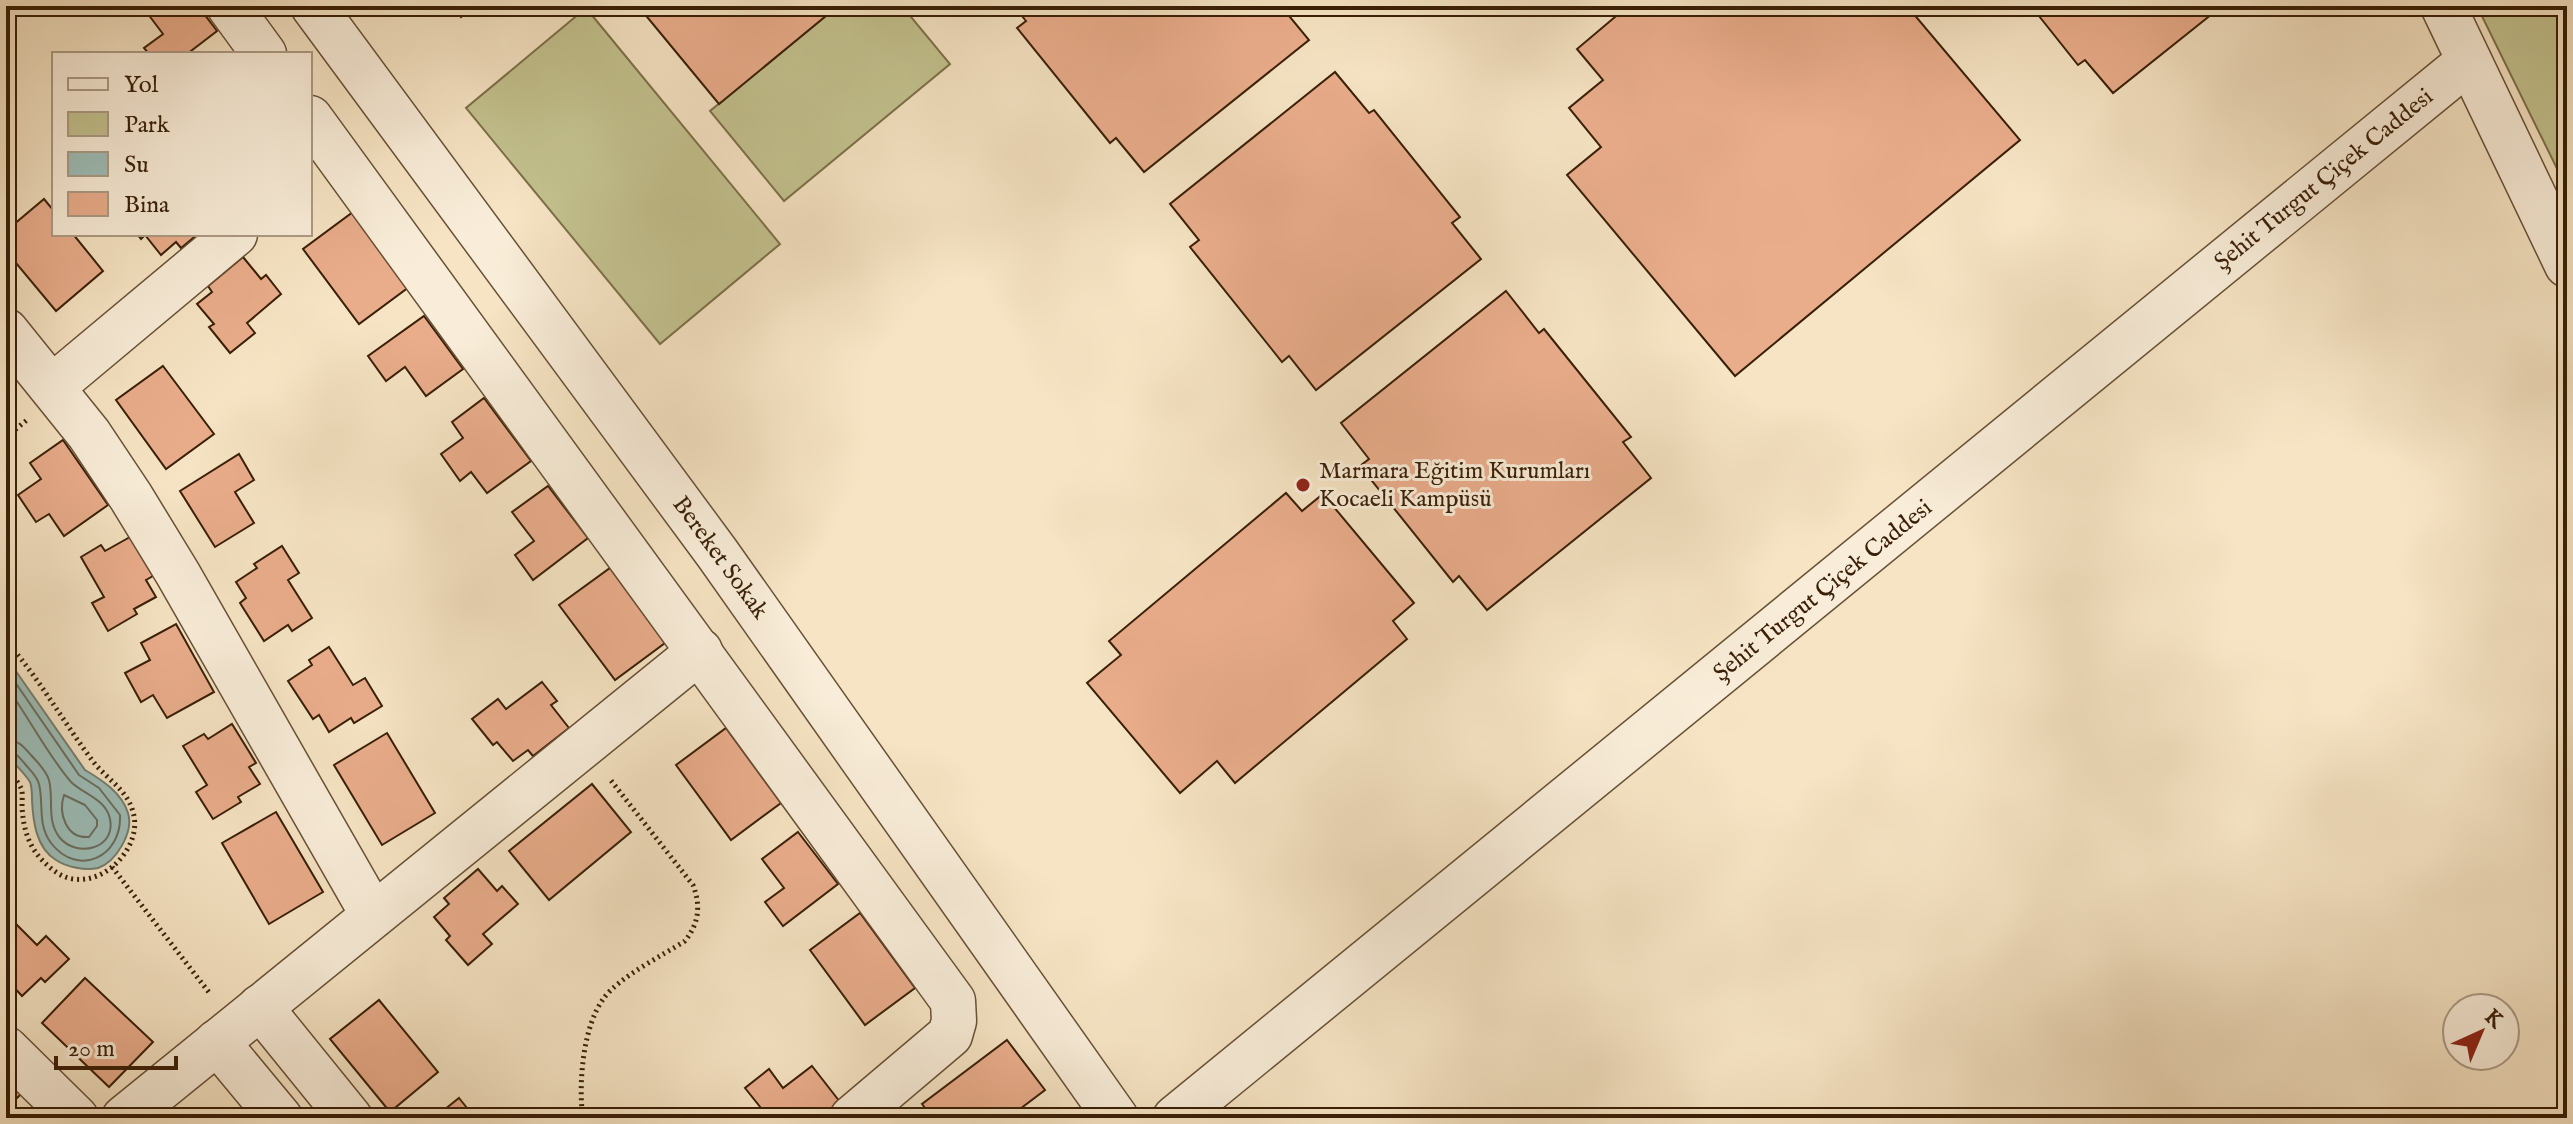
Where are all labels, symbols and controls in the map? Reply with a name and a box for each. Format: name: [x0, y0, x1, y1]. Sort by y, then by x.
legend: [52, 52, 312, 236]
text: Yol: [124, 70, 159, 101]
street label: Şehit Turgut Çiçek Caddesi: [2208, 82, 2440, 278]
text: Park: [124, 110, 170, 141]
text: Su: [124, 150, 149, 181]
text: Bina: [124, 190, 170, 221]
place label: Marmara Eğitim Kurumları Kocaeli Kampüsü: [1319, 456, 1590, 515]
marker: Marmara Eğitim Kurumları Kocaeli Kampüsü: [1294, 476, 1312, 494]
street label: Bereket Sokak: [665, 490, 775, 626]
street label: Şehit Turgut Çiçek Caddesi: [1707, 493, 1939, 689]
north arrow: [2441, 992, 2521, 1072]
text: K: [2478, 1003, 2510, 1035]
scale bar: [56, 1020, 176, 1070]
text: 20 m: [68, 1034, 115, 1065]

